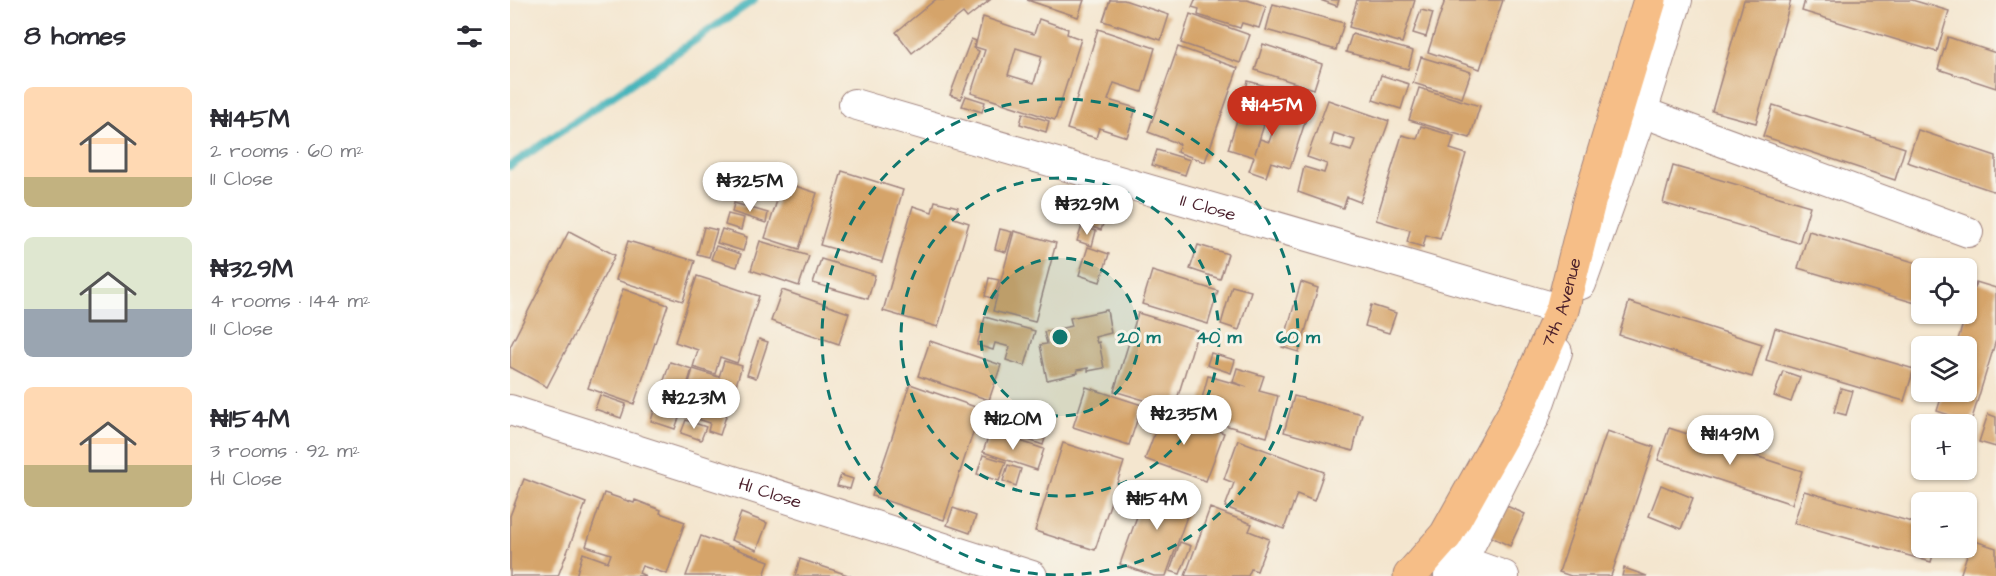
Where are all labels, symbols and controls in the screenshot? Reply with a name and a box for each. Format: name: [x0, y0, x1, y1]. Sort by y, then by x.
text: 8 homes: [24, 18, 126, 54]
icon: filters: [453, 20, 486, 53]
pin: ₦145M: [1230, 86, 1314, 137]
text: ₦145M: [1241, 91, 1303, 119]
text: ₦145M: [210, 101, 290, 137]
icon: home: [72, 111, 144, 183]
text: 2 rooms · 60 m²: [210, 137, 364, 165]
pin: ₦325M: [708, 162, 792, 213]
text: I1 Close: [210, 165, 273, 193]
text: ₦325M: [717, 167, 783, 195]
pin: ₦329M: [1045, 185, 1129, 236]
street label: I1 Close: [1177, 188, 1239, 228]
text: ₦329M: [1055, 190, 1119, 218]
text: ₦329M: [210, 251, 293, 287]
street label: 7th Avenue: [1535, 255, 1588, 351]
map controls: [1911, 258, 1977, 558]
button: locate: [1911, 258, 1977, 324]
icon: home: [72, 261, 144, 333]
text: 4 rooms · 144 m²: [210, 287, 370, 315]
text: I1 Close: [210, 315, 273, 343]
text: 20 m: [1117, 325, 1161, 350]
text: 40 m: [1197, 325, 1242, 350]
text: 60 m: [1276, 325, 1321, 350]
centre of rings: [1050, 327, 1070, 347]
button: layers: [1911, 336, 1977, 402]
pin: ₦223M: [652, 379, 736, 430]
text: ₦223M: [662, 384, 726, 412]
pin: ₦235M: [1142, 395, 1226, 446]
pin: ₦120M: [971, 400, 1055, 451]
text: ₦235M: [1151, 400, 1217, 428]
text: ₦154M: [210, 401, 290, 437]
text: ₦120M: [984, 405, 1042, 433]
icon: home: [72, 411, 144, 483]
button: +: [1911, 414, 1977, 480]
pin: ₦149M: [1688, 415, 1772, 466]
text: ₦149M: [1701, 420, 1759, 448]
text: 3 rooms · 92 m²: [210, 437, 360, 465]
text: H1 Close: [210, 465, 282, 493]
street label: H1 Close: [735, 471, 805, 515]
pin: ₦154M: [1115, 480, 1199, 531]
text: ₦154M: [1126, 485, 1188, 513]
button: −: [1911, 492, 1977, 558]

